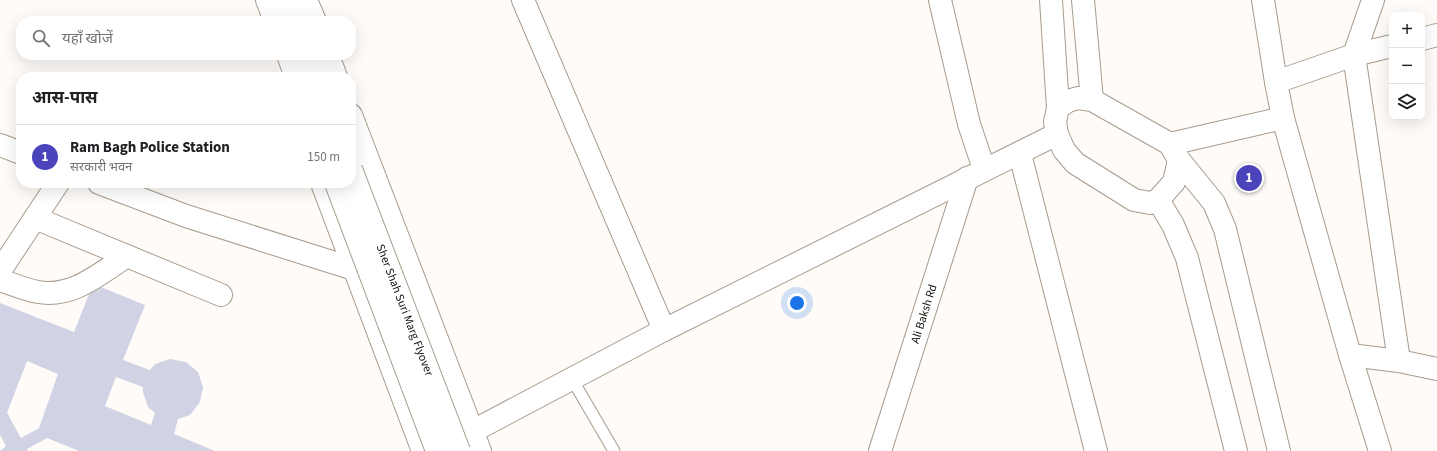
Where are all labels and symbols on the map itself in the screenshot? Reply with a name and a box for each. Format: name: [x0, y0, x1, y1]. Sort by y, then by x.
pin: 1: [1236, 163, 1262, 193]
street label: Sher Shah Suri Marg Flyover: [372, 242, 438, 379]
street label: Ali Baksh Rd: [906, 282, 941, 346]
your location: [787, 293, 807, 313]

